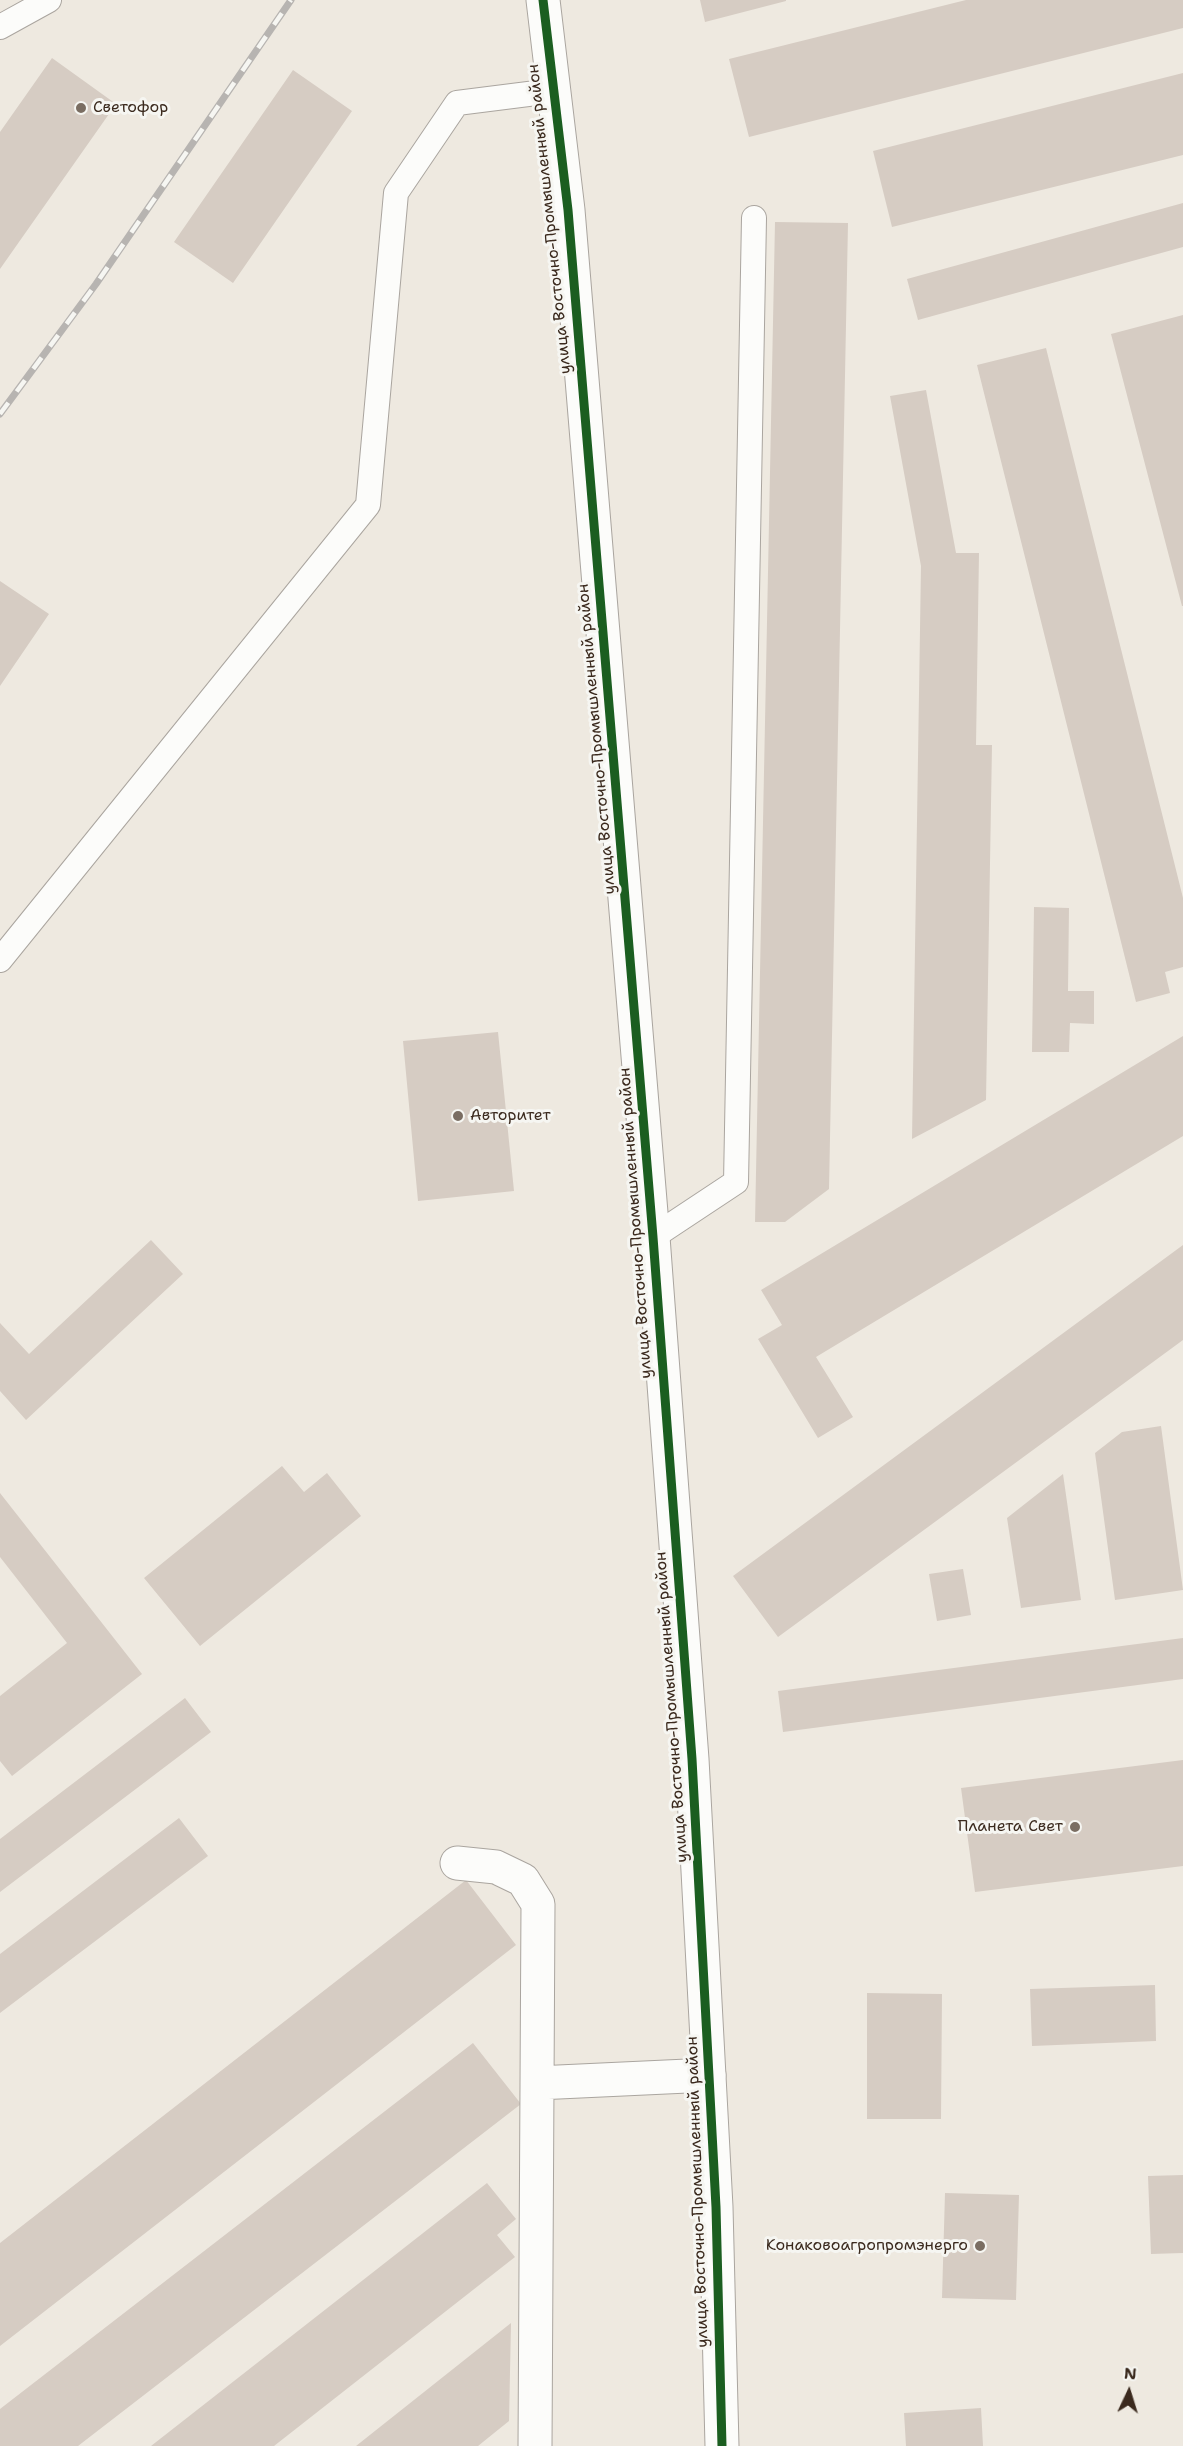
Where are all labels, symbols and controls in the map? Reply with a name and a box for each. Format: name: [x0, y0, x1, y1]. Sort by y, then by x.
street label: улица Восточно-Промышленный район: [524, 63, 576, 375]
place label: Светофор: [93, 98, 168, 118]
marker: Светофор: [74, 101, 88, 115]
street label: улица Восточно-Промышленный район: [574, 583, 620, 895]
street label: улица Восточно-Промышленный район: [616, 1067, 656, 1379]
place label: Авторитет: [470, 1106, 551, 1126]
marker: Авторитет: [451, 1109, 465, 1123]
street label: улица Восточно-Промышленный район: [652, 1551, 692, 1863]
place label: Планета Свет: [958, 1817, 1063, 1837]
marker: Планета Свет: [1068, 1820, 1082, 1834]
street label: улица Восточно-Промышленный район: [683, 2036, 713, 2348]
place label: Конаковоагропромэнерго: [766, 2236, 968, 2256]
marker: Конаковоагропромэнерго: [973, 2239, 987, 2253]
north arrow: [1099, 2362, 1159, 2422]
text: N: [1123, 2363, 1137, 2384]

